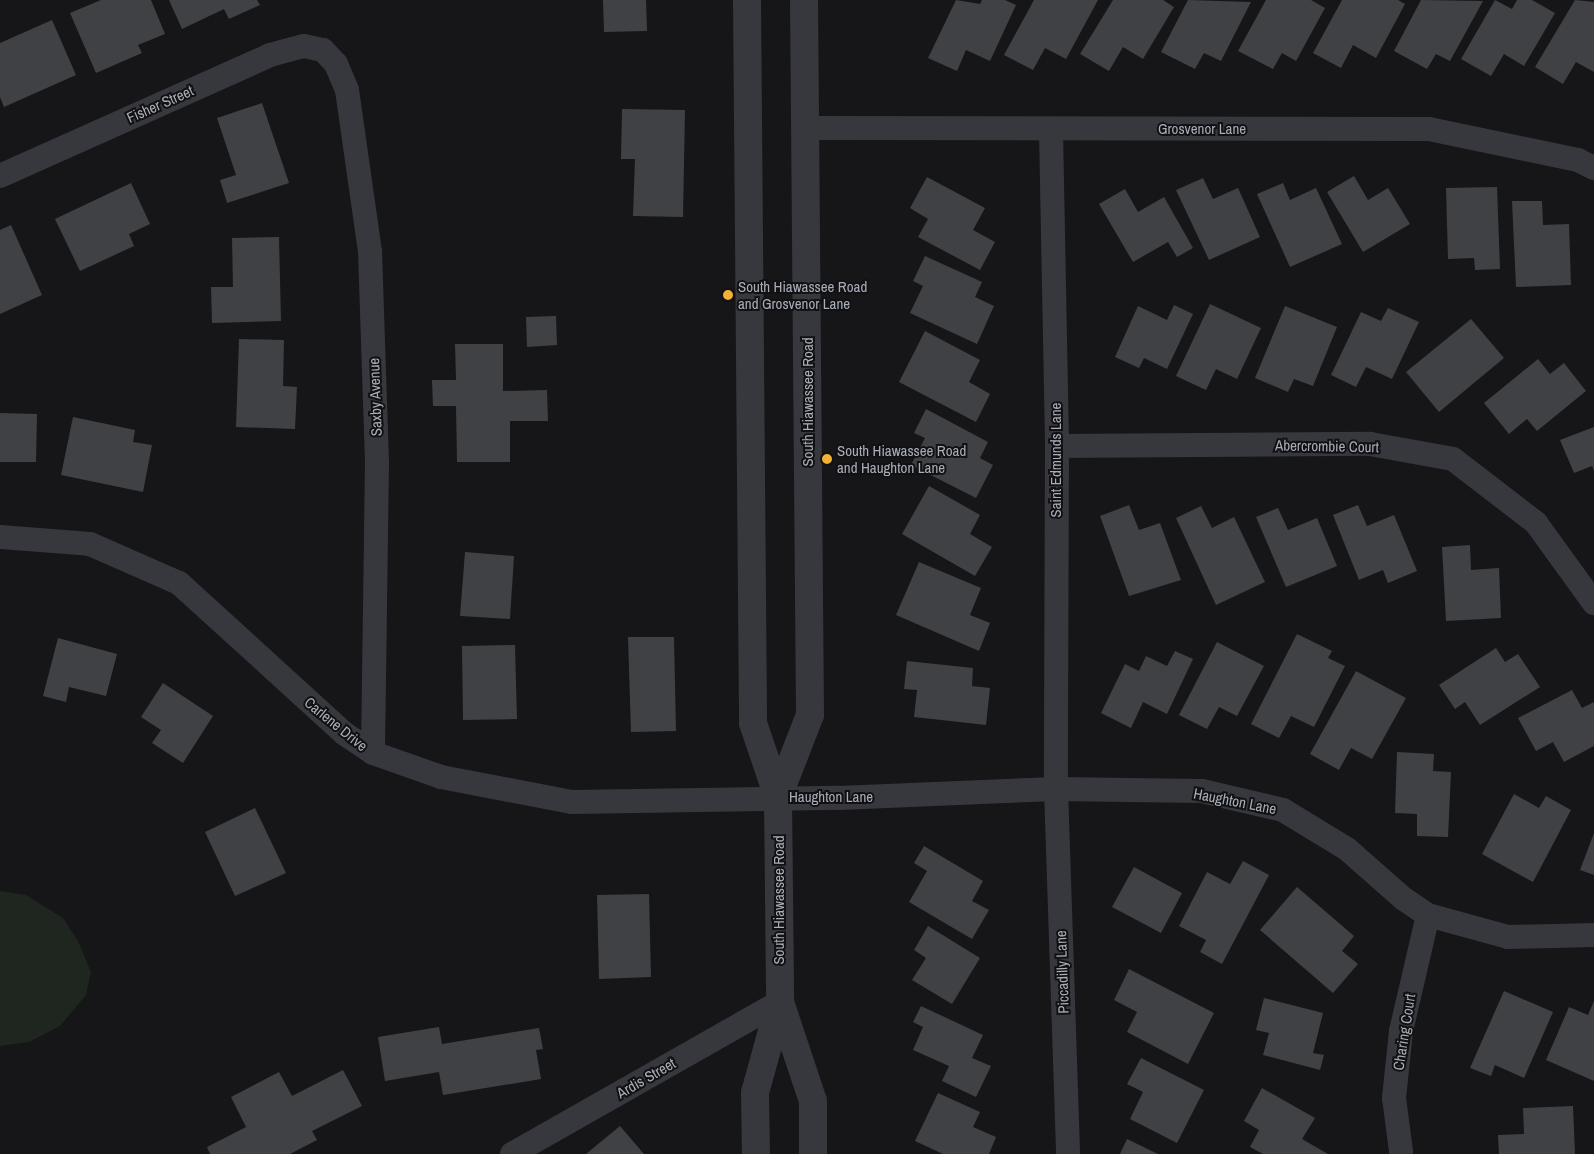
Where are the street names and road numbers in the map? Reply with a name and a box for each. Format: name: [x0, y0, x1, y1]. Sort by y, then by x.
street label: Fisher Street: [124, 81, 196, 127]
street label: Grosvenor Lane: [1158, 120, 1246, 138]
street label: South Hiawassee Road: [799, 337, 817, 467]
street label: Saxby Avenue: [365, 357, 385, 437]
street label: Saint Edmunds Lane: [1047, 403, 1065, 517]
street label: Abercrombie Court: [1275, 436, 1379, 456]
street label: Carlene Drive: [301, 693, 371, 755]
street label: Haughton Lane: [1192, 784, 1278, 818]
street label: Haughton Lane: [789, 788, 873, 806]
street label: South Hiawassee Road: [770, 835, 788, 965]
street label: Piccadilly Lane: [1052, 930, 1072, 1014]
street label: Charing Court: [1389, 992, 1419, 1072]
street label: Ardis Street: [613, 1054, 679, 1102]

